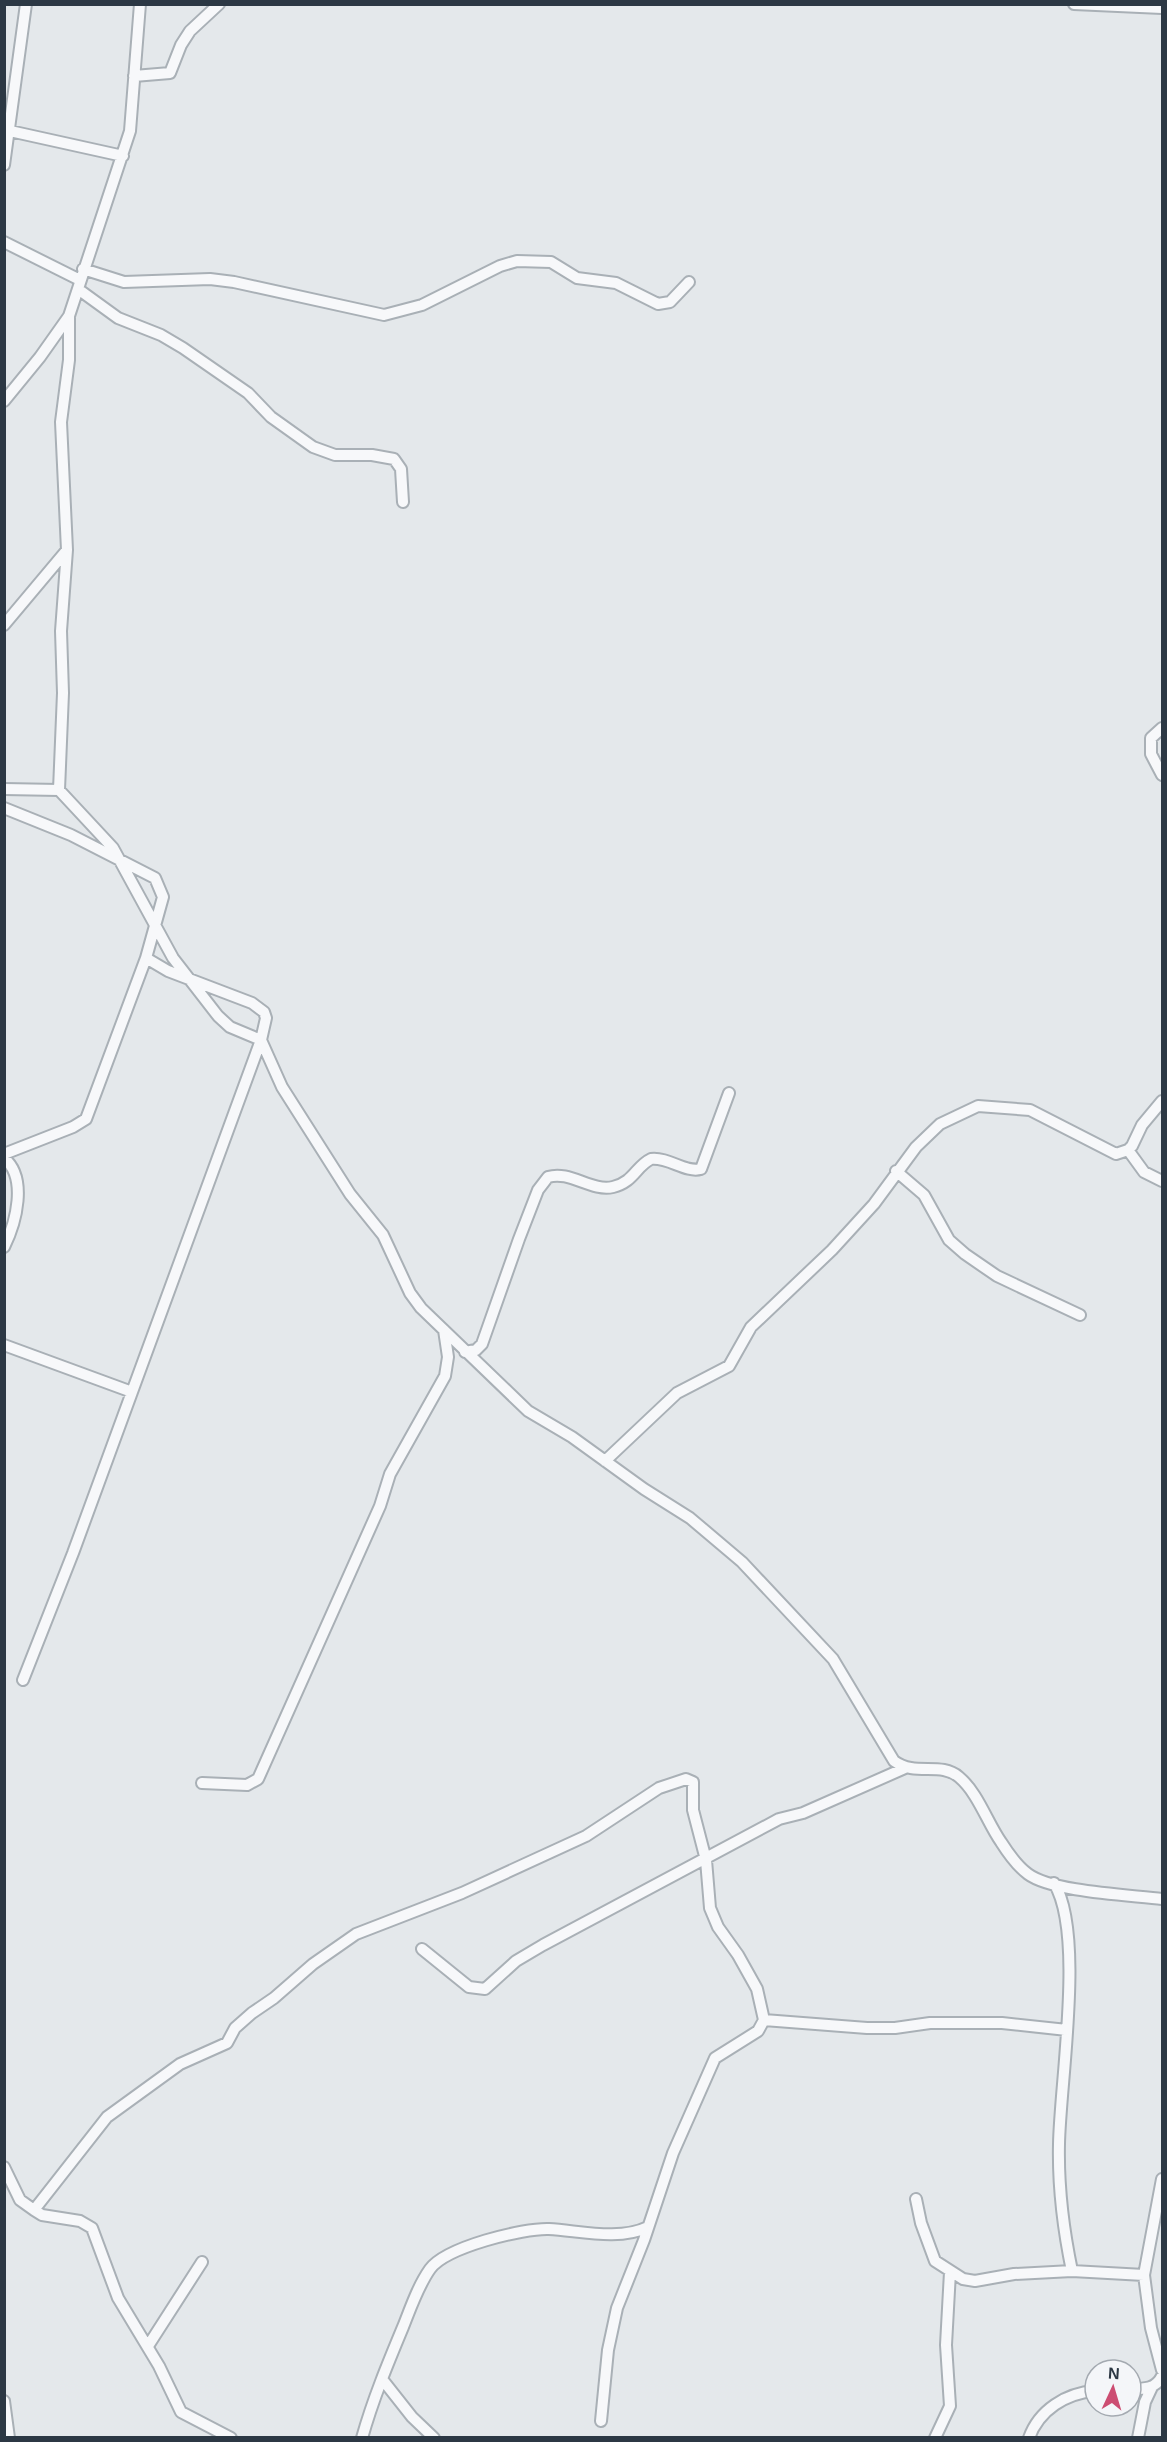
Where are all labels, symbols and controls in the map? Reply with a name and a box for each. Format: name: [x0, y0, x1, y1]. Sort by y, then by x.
north arrow: [1083, 2358, 1143, 2418]
text: N: [1108, 2365, 1120, 2382]

